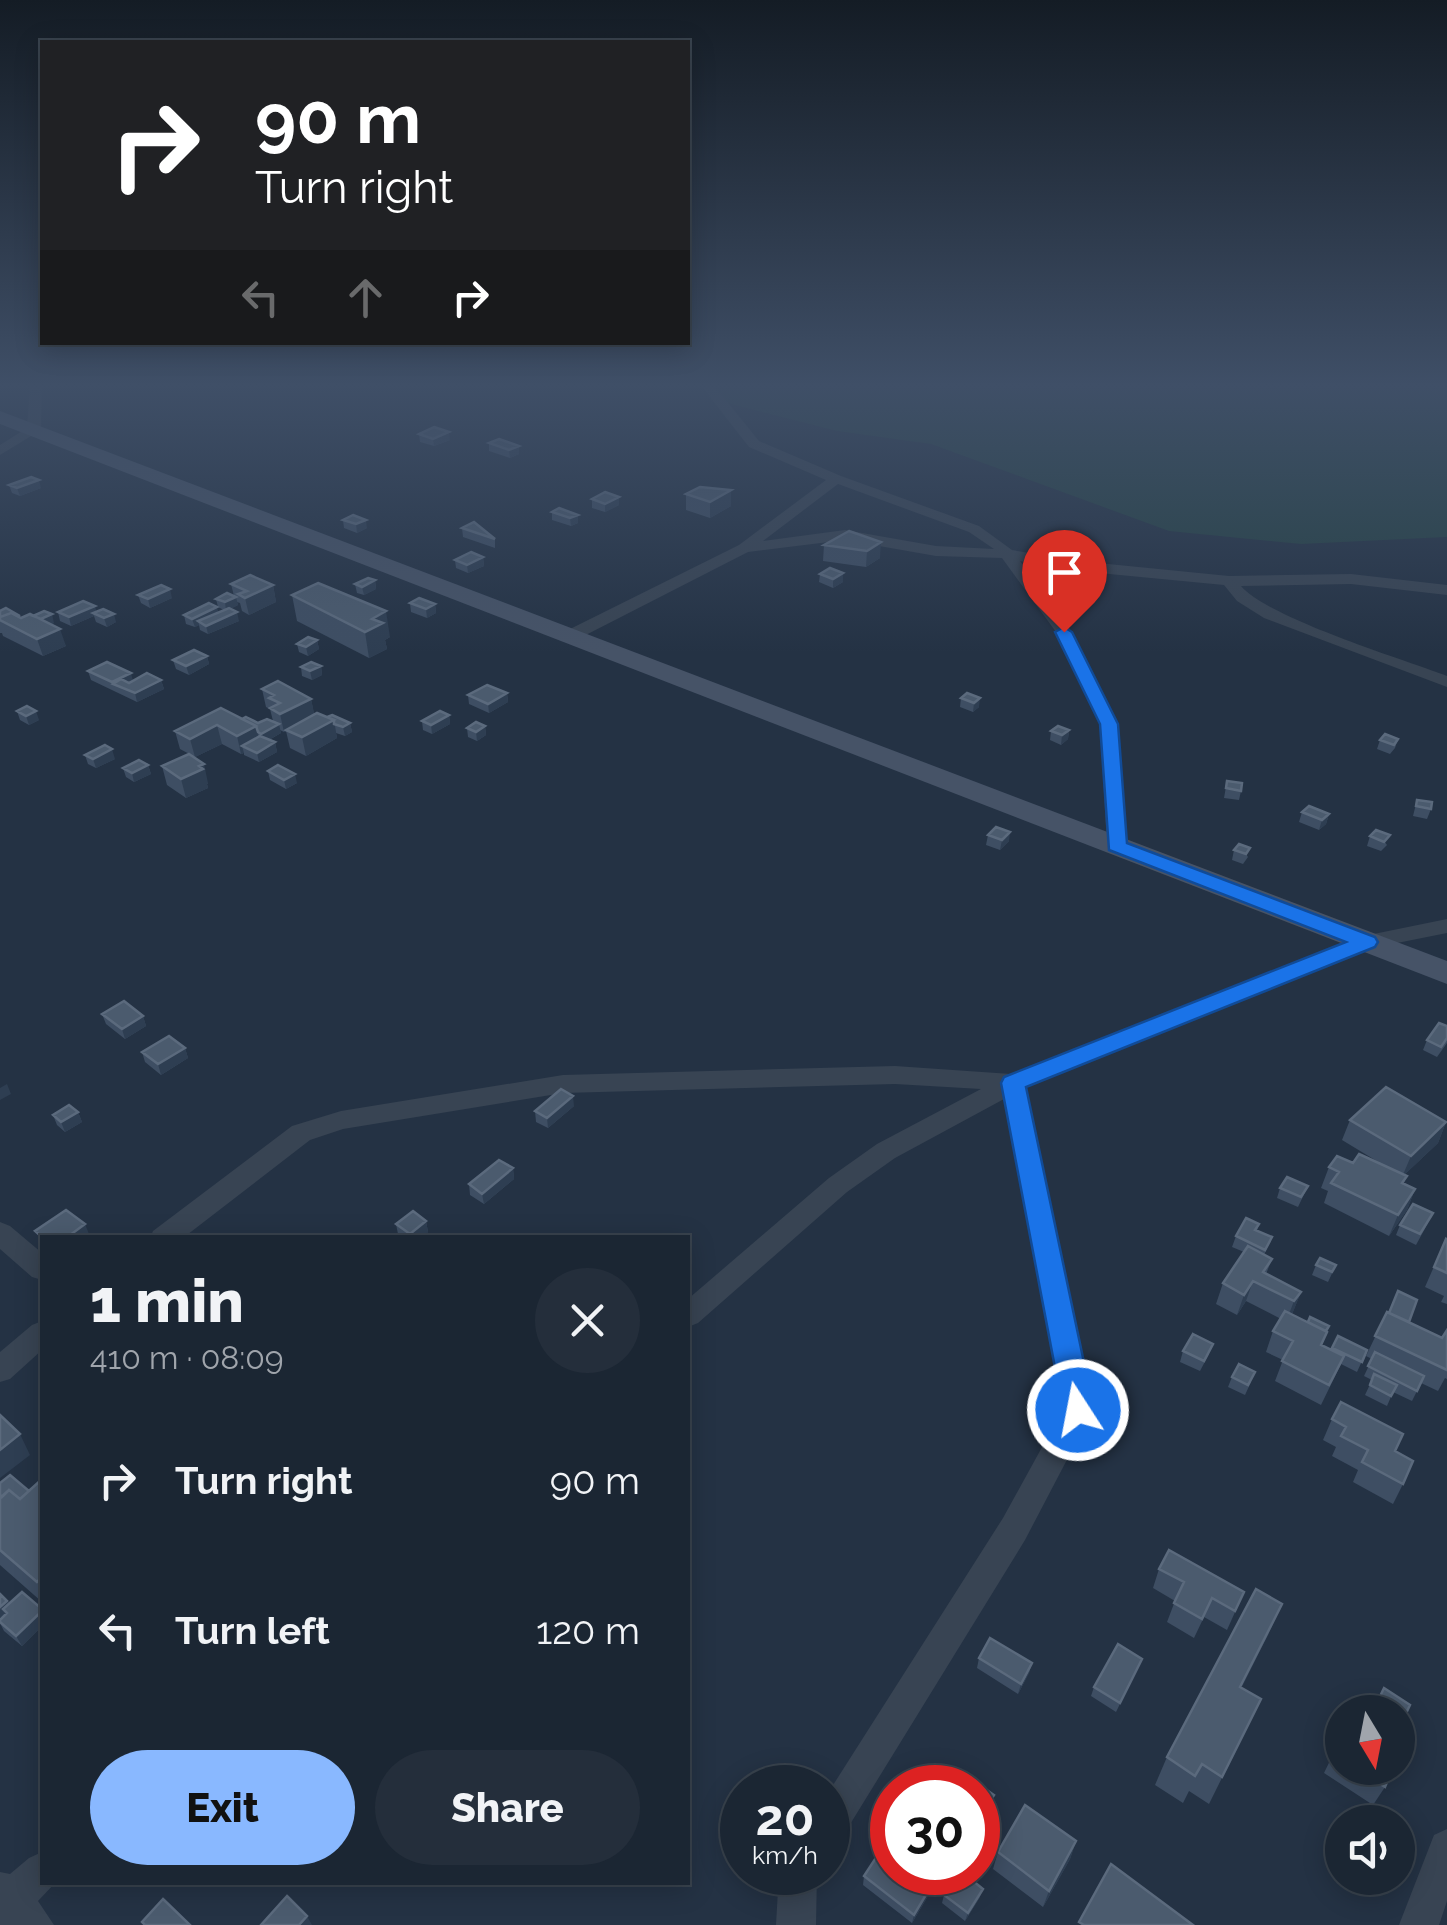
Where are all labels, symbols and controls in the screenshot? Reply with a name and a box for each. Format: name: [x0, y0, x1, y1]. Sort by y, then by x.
text: 90 m: [255, 77, 421, 159]
icon: right: [90, 80, 220, 210]
text: Turn right: [255, 161, 453, 214]
icon: left: [233, 270, 288, 325]
icon: ahead: [338, 270, 393, 325]
icon: right: [443, 270, 498, 325]
pin: [1022, 530, 1107, 633]
icon: arrive: [1037, 545, 1092, 600]
text: 1 min: [90, 1266, 244, 1336]
button: close: [535, 1268, 640, 1373]
text: 410 m · 08:09: [90, 1339, 284, 1376]
position arrow: [1026, 1358, 1130, 1462]
icon: right: [90, 1453, 145, 1508]
text: Turn right: [175, 1458, 352, 1503]
text: 90 m: [550, 1458, 640, 1503]
icon: left: [90, 1603, 145, 1658]
text: Turn left: [175, 1608, 330, 1653]
text: 120 m: [536, 1608, 640, 1653]
north arrow: [1325, 1695, 1415, 1785]
map controls: [1325, 1695, 1415, 1895]
button: Exit: [90, 1750, 355, 1865]
button: Share: [375, 1750, 640, 1865]
speed limit sign: 30: [870, 1765, 1000, 1895]
text: 20: [756, 1788, 814, 1847]
button: sound: [1325, 1805, 1415, 1895]
text: km/h: [752, 1840, 818, 1870]

